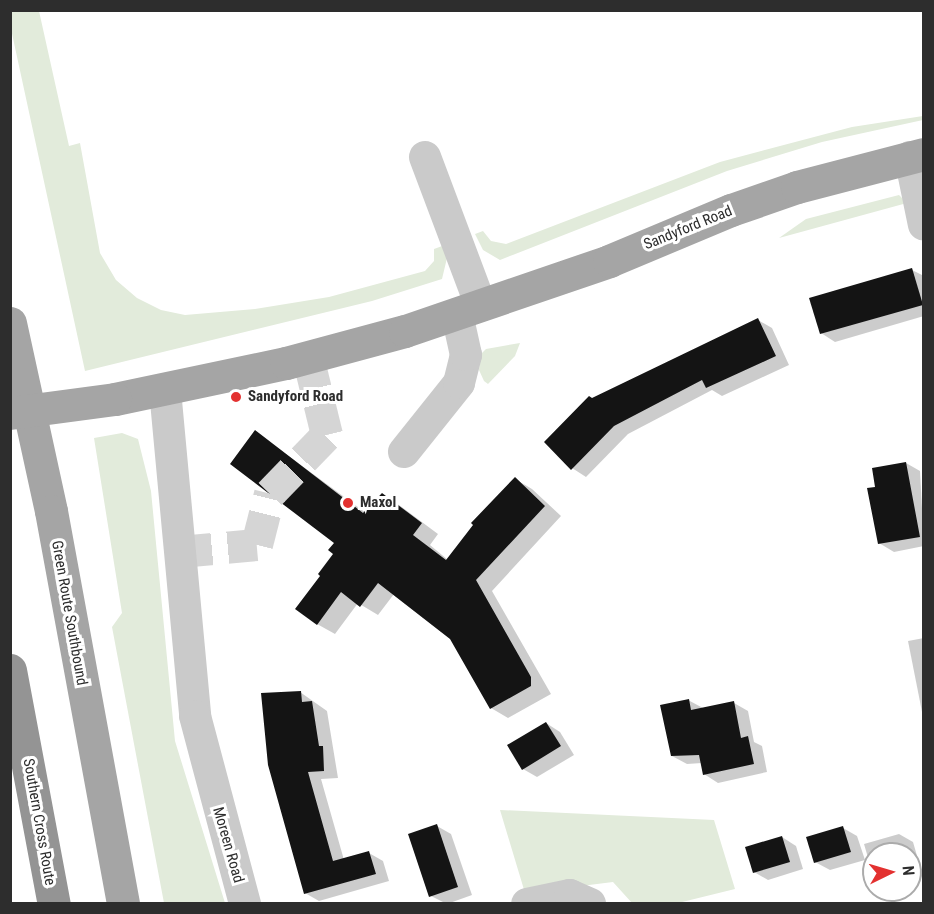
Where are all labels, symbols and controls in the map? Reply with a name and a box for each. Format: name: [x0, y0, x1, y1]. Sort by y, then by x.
street label: Sandyford Road: [641, 202, 735, 254]
place label: Sandyford Road: [248, 388, 343, 406]
marker: Sandyford Road: [229, 390, 243, 404]
place label: Maxol: [360, 494, 396, 512]
marker: Maxol: [341, 496, 355, 510]
street label: Green Route Southbound: [47, 539, 91, 687]
street label: Southern Cross Route: [19, 757, 59, 887]
street label: Moreen Road: [209, 805, 247, 885]
north arrow: [862, 842, 922, 902]
text: N: [899, 865, 918, 876]

